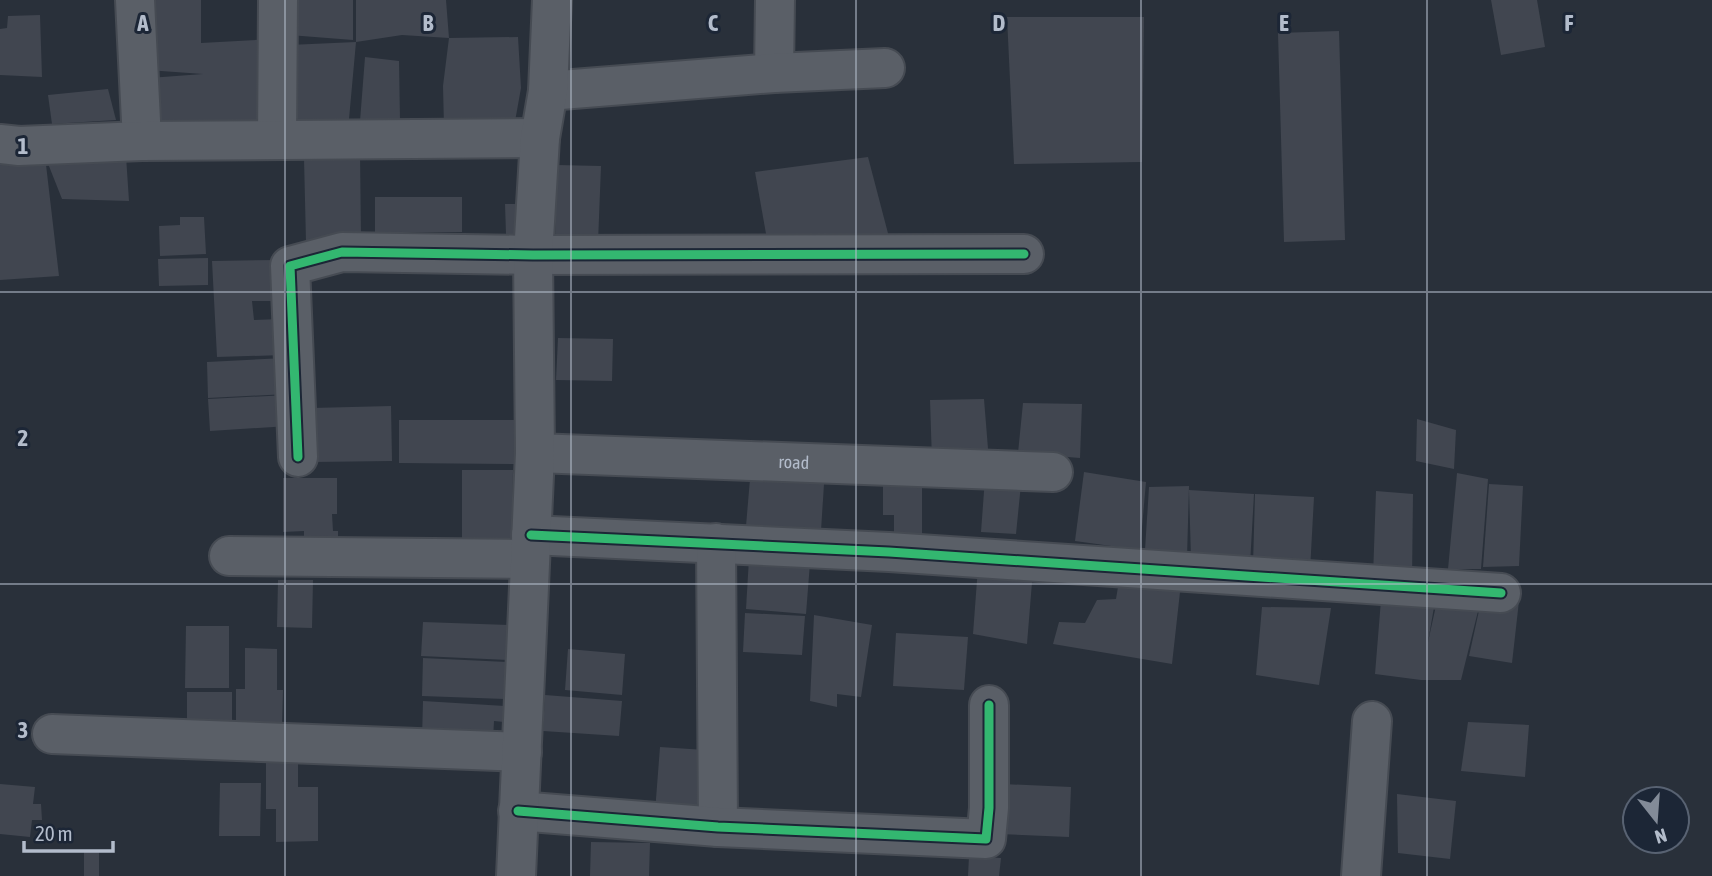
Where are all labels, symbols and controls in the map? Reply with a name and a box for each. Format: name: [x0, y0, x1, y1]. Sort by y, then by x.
text: A: [136, 10, 149, 36]
text: B: [423, 10, 434, 36]
text: C: [708, 10, 719, 36]
text: D: [993, 10, 1006, 36]
text: E: [1279, 10, 1289, 36]
text: F: [1564, 10, 1574, 36]
text: 1: [18, 133, 29, 159]
text: 2: [18, 425, 28, 451]
street label: road: [778, 451, 810, 473]
text: 3: [18, 717, 28, 743]
north arrow: [1621, 785, 1691, 855]
scale bar: [24, 810, 114, 854]
text: 20 m: [35, 821, 73, 845]
text: N: [1652, 824, 1670, 848]

